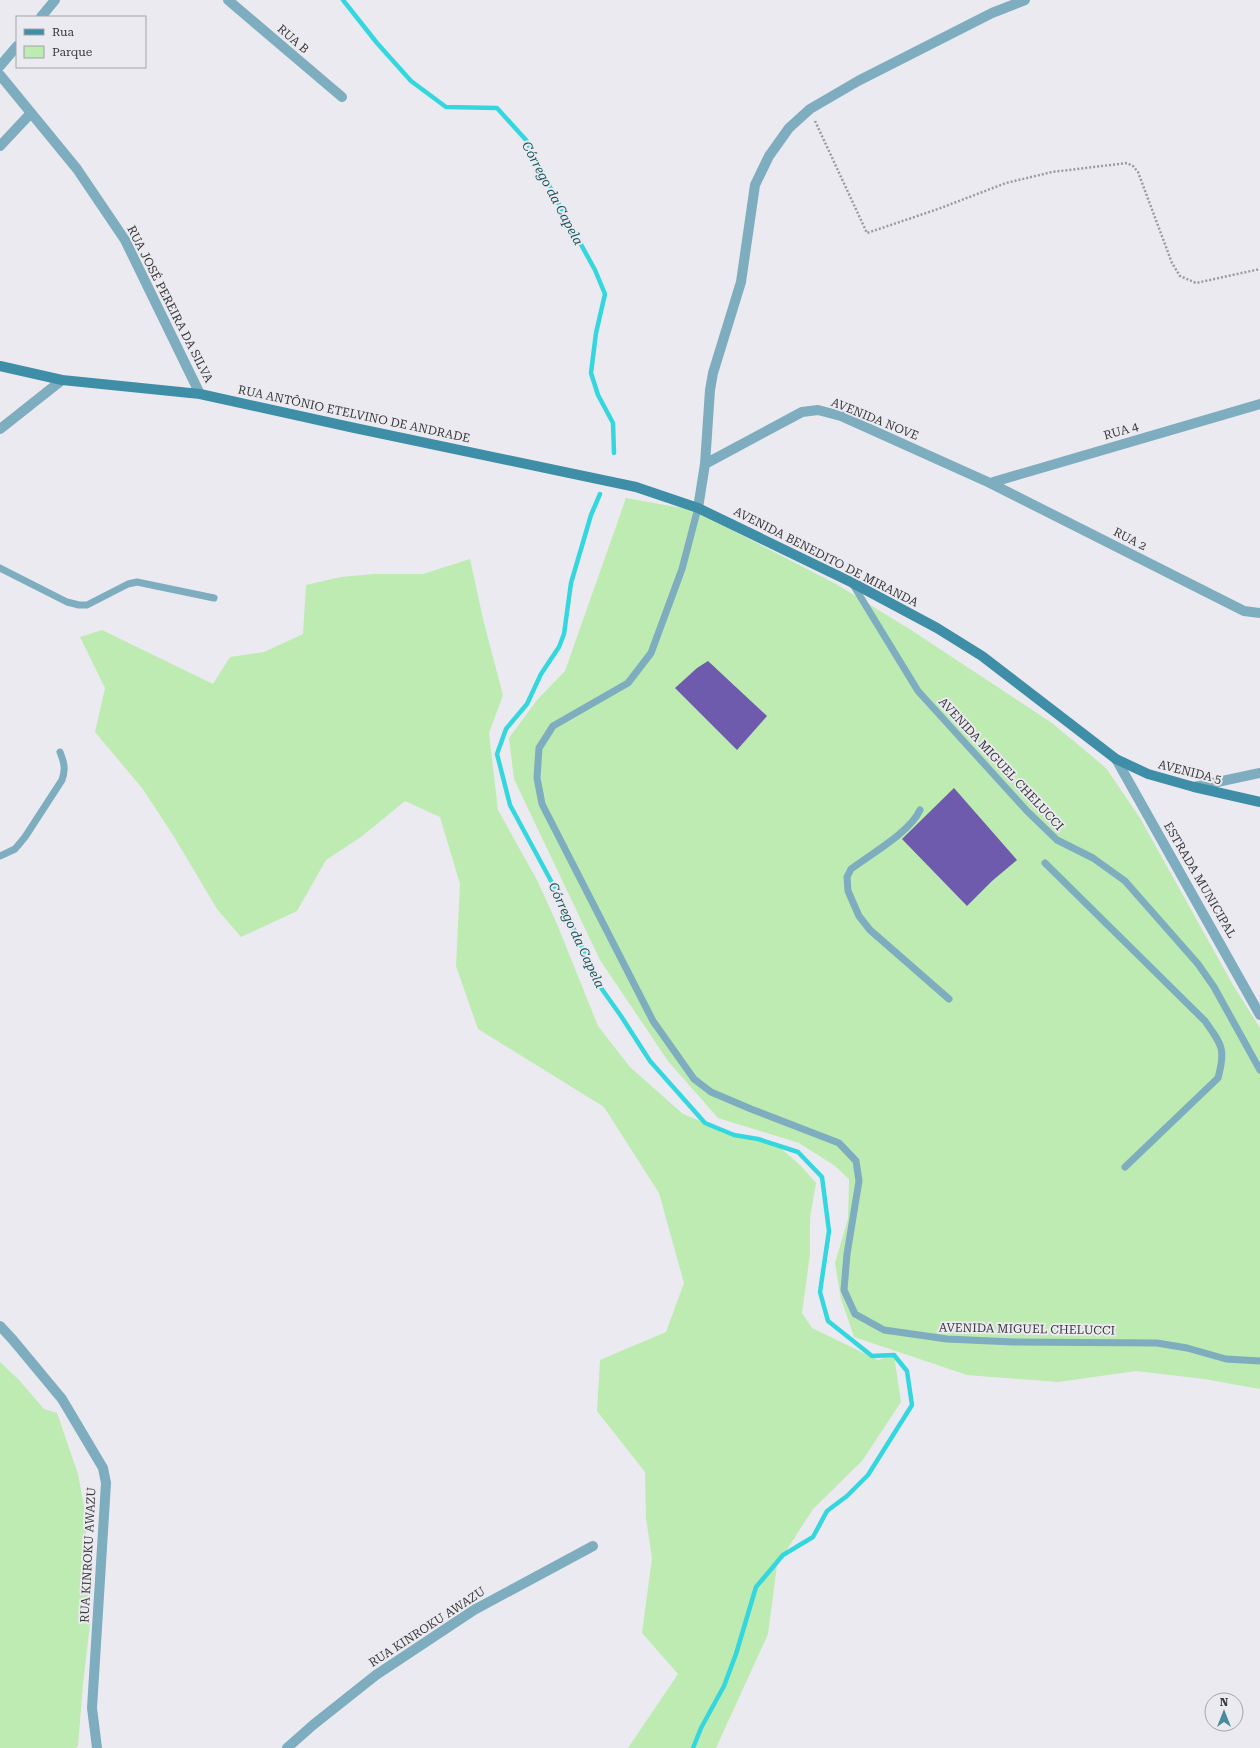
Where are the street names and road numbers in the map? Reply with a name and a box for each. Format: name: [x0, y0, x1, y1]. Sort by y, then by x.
street label: RUA B: [275, 22, 311, 56]
street label: RUA JOSÉ PEREIRA DA SILVA: [124, 223, 216, 385]
street label: RUA ANTÔNIO ETELVINO DE ANDRADE: [237, 383, 471, 445]
street label: AVENIDA NOVE: [829, 395, 921, 443]
street label: RUA 4: [1102, 419, 1140, 443]
street label: AVENIDA BENEDITO DE MIRANDA: [731, 504, 921, 610]
street label: RUA 2: [1111, 525, 1149, 553]
street label: AVENIDA MIGUEL CHELUCCI: [936, 695, 1066, 833]
street label: AVENIDA 5: [1157, 757, 1224, 787]
street label: ESTRADA MUNICIPAL: [1161, 819, 1239, 941]
street label: AVENIDA MIGUEL CHELUCCI: [939, 1320, 1115, 1338]
street label: RUA KINROKU AWAZU: [77, 1486, 99, 1623]
street label: RUA KINROKU AWAZU: [366, 1584, 488, 1670]

